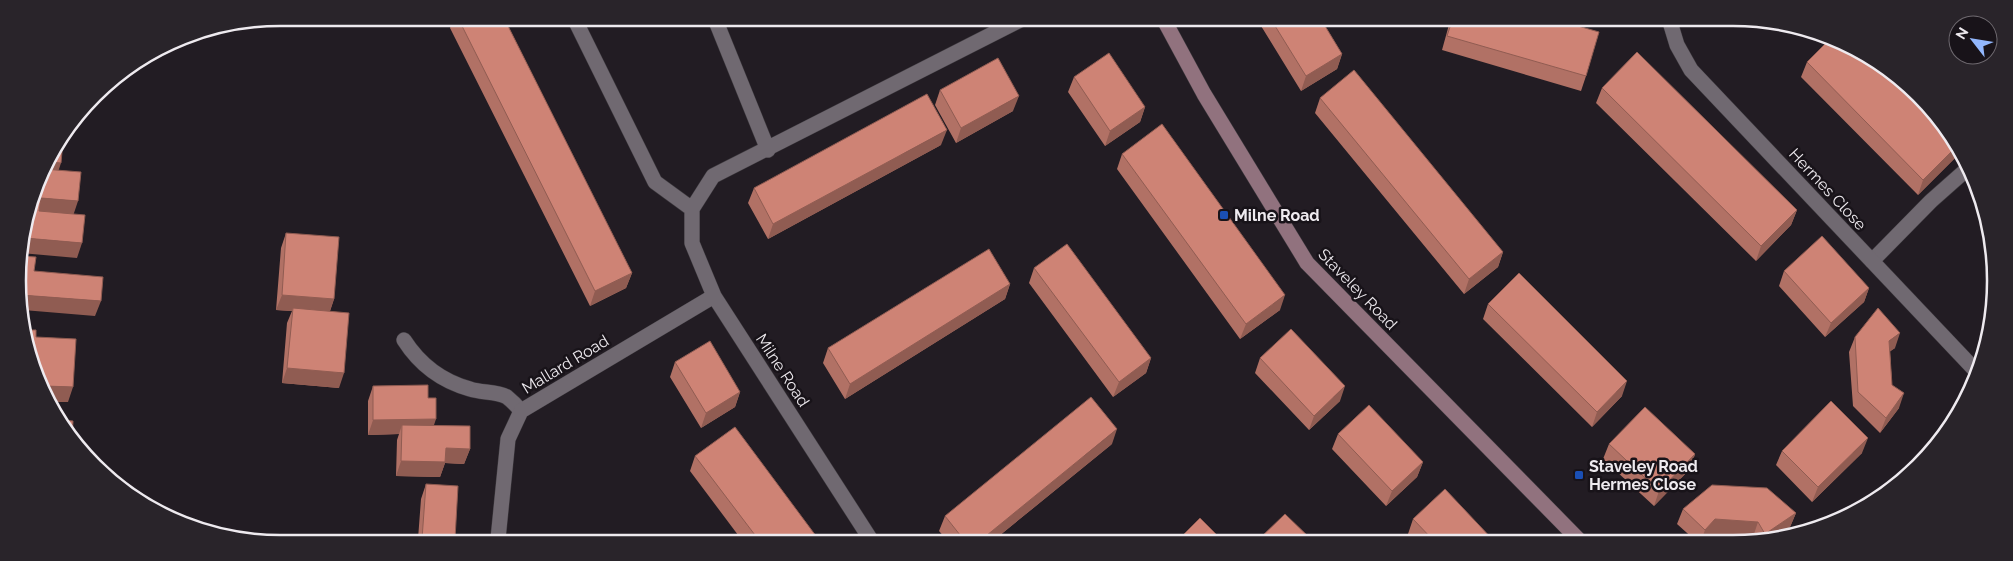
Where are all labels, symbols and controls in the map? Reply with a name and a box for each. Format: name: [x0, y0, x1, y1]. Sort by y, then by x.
north arrow: [1948, 15, 1998, 65]
text: N: [1952, 25, 1971, 42]
street label: Hermes Close: [1785, 145, 1870, 234]
place label: Milne Road: [1234, 206, 1320, 225]
marker: Milne Road: [1218, 209, 1230, 221]
street label: Staveley Road: [1314, 245, 1401, 334]
street label: Milne Road: [752, 330, 813, 410]
street label: Mallard Road: [518, 331, 612, 398]
place label: Staveley Road Hermes Close: [1589, 457, 1698, 494]
marker: Staveley Road Hermes Close: [1573, 469, 1585, 481]

